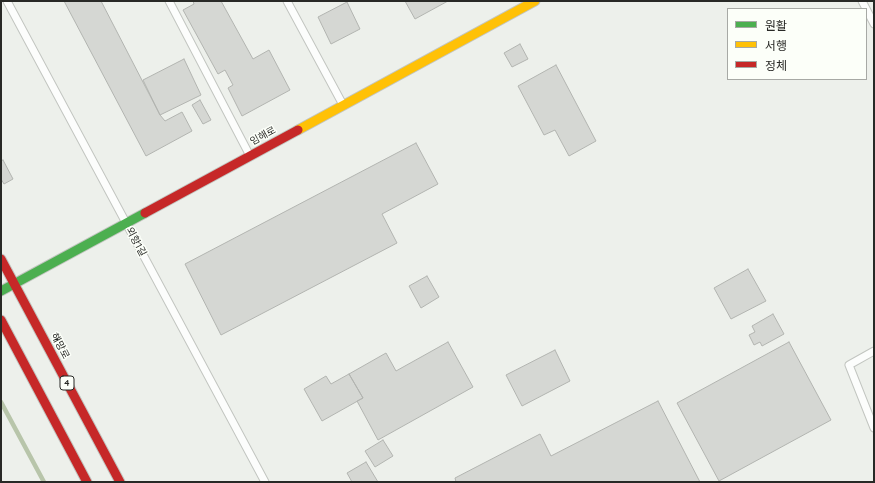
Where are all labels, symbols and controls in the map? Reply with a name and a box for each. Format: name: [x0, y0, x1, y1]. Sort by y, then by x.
legend: [727, 8, 867, 80]
text: 원활: [765, 18, 787, 33]
text: 서행: [765, 38, 787, 53]
text: 정체: [765, 58, 787, 73]
street label: 임해로: [248, 124, 278, 148]
street label: 외항1길: [123, 225, 149, 259]
street label: 해망로: [48, 331, 72, 361]
road number: 4: [60, 376, 74, 390]

